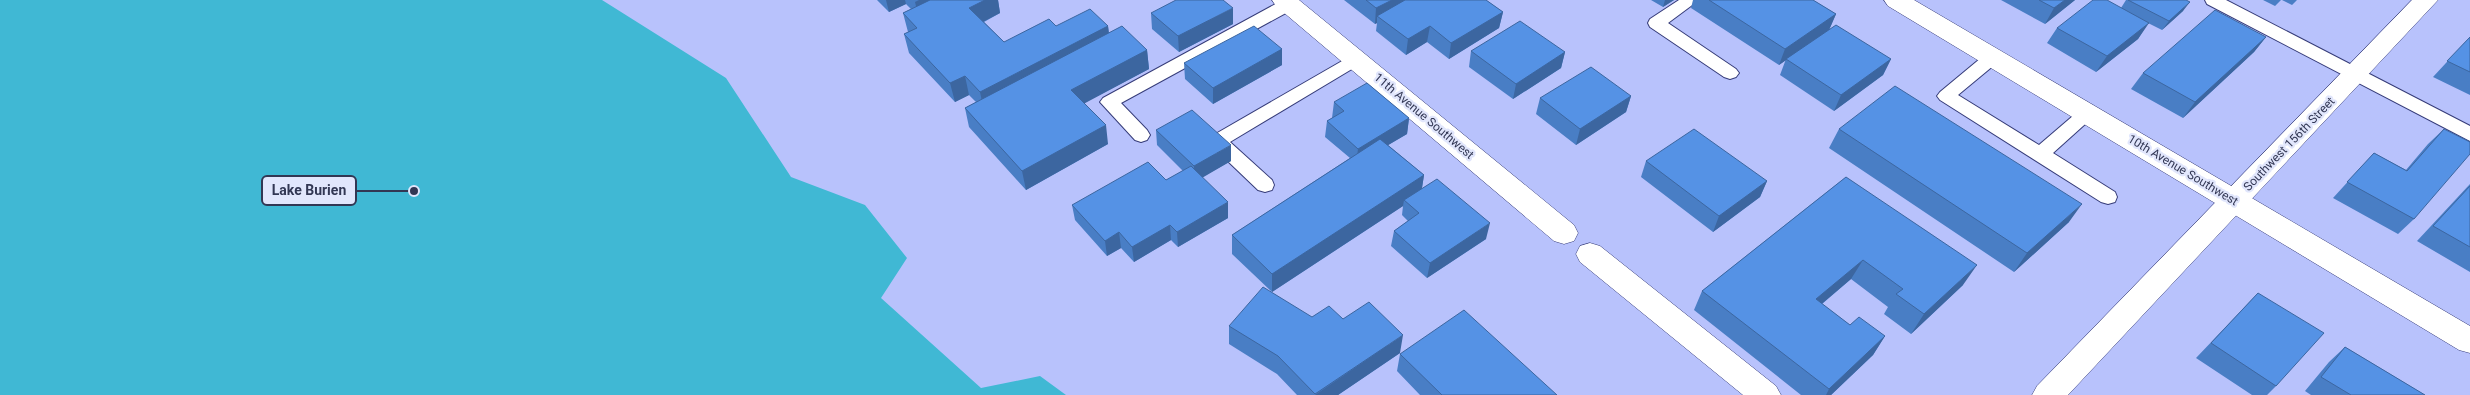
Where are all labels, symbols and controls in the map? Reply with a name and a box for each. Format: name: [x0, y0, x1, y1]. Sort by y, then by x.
street label: 11th Avenue Southwest: [1371, 70, 1477, 162]
street label: Southwest 156th Street: [2241, 94, 2338, 194]
street label: 10th Avenue Southwest: [2125, 132, 2241, 208]
callout: Lake Burien: [262, 176, 356, 205]
text: Lake Burien: [272, 182, 346, 198]

